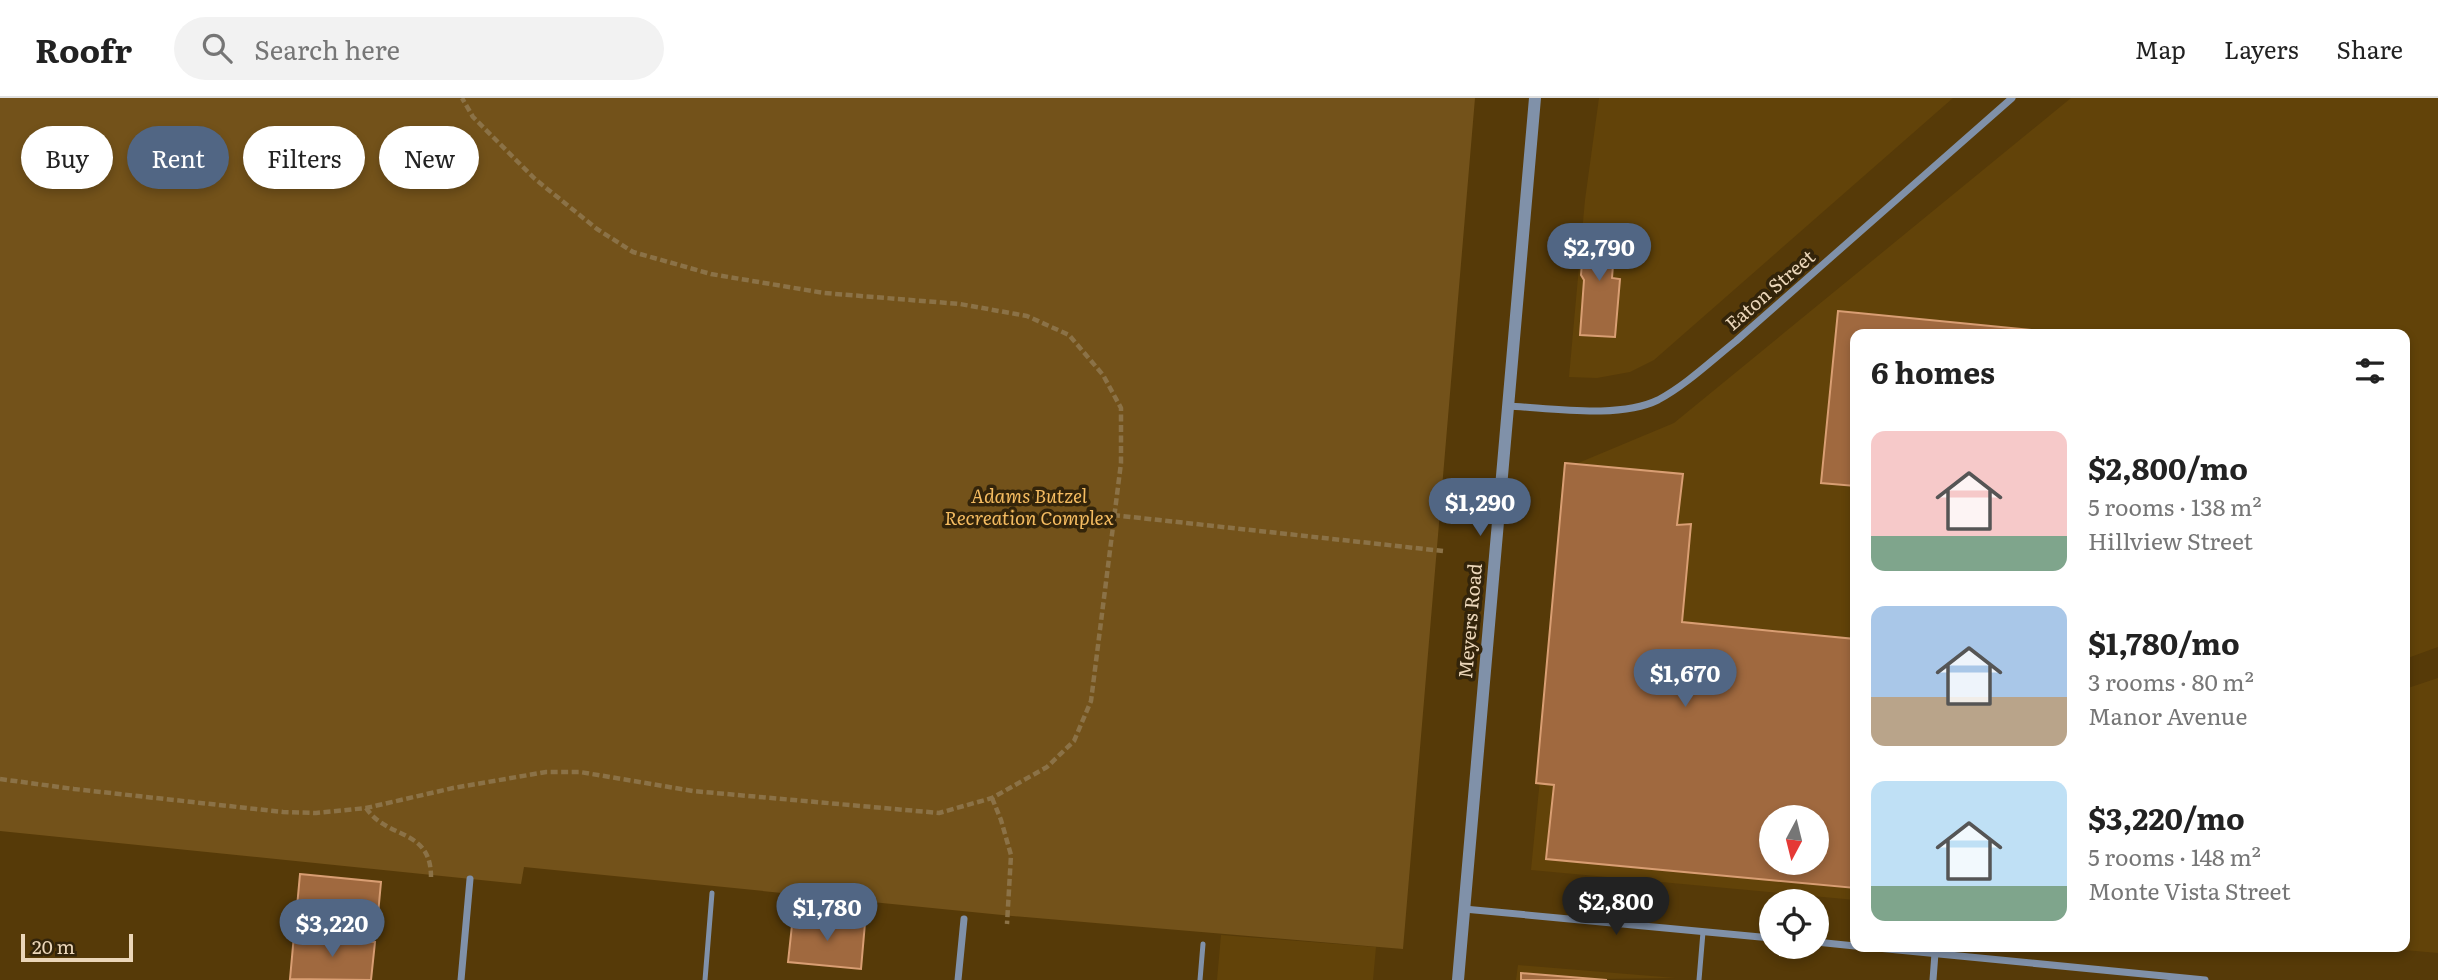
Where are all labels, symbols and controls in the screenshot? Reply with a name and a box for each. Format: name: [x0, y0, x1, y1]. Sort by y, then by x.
search box: [174, 17, 664, 80]
text: Roofr: [35, 24, 132, 73]
icon: search: [198, 29, 236, 67]
text: Search here: [254, 29, 400, 68]
text: Map: [2135, 31, 2186, 66]
text: Layers: [2224, 31, 2298, 66]
text: Share: [2336, 31, 2403, 66]
chip: Buy: [21, 126, 113, 189]
chip: Rent: [127, 126, 229, 189]
chip: Filters: [243, 126, 365, 189]
chip: New: [379, 126, 479, 189]
pin: $2,790: [1542, 223, 1656, 283]
text: $2,790: [1563, 229, 1635, 263]
street label: Eaton Street: [1718, 242, 1821, 336]
text: 6 homes: [1871, 349, 1995, 393]
icon: filters: [2351, 352, 2389, 390]
text: $2,800/mo: [2088, 445, 2248, 489]
icon: home: [1927, 459, 2011, 543]
pin: $1,290: [1423, 478, 1537, 538]
park label: Adams Butzel Recreation Complex: [944, 481, 1114, 531]
text: $1,290: [1445, 484, 1515, 518]
text: 5 rooms · 138 m²: [2088, 489, 2262, 523]
text: Hillview Street: [2088, 523, 2253, 557]
street label: Meyers Road: [1450, 562, 1488, 680]
text: $1,780/mo: [2088, 620, 2240, 664]
icon: home: [1927, 634, 2011, 718]
pin: $1,670: [1628, 650, 1742, 709]
text: $1,670: [1650, 655, 1720, 689]
text: 3 rooms · 80 m²: [2088, 664, 2254, 698]
text: Manor Avenue: [2088, 698, 2247, 732]
text: $3,220/mo: [2088, 795, 2245, 839]
north arrow: [1759, 805, 1829, 875]
map controls: [1759, 805, 1829, 959]
icon: home: [1927, 809, 2011, 893]
text: 5 rooms · 148 m²: [2088, 839, 2261, 873]
text: Monte Vista Street: [2088, 873, 2290, 907]
pin: $2,800: [1559, 878, 1673, 937]
text: $2,800: [1578, 883, 1654, 917]
pin: $1,780: [770, 884, 884, 943]
text: $1,780: [792, 889, 862, 923]
button: locate: [1759, 889, 1829, 959]
pin: $3,220: [275, 900, 389, 959]
text: $3,220: [296, 905, 368, 939]
scale bar: [21, 931, 133, 963]
text: 20 m: [32, 932, 75, 960]

